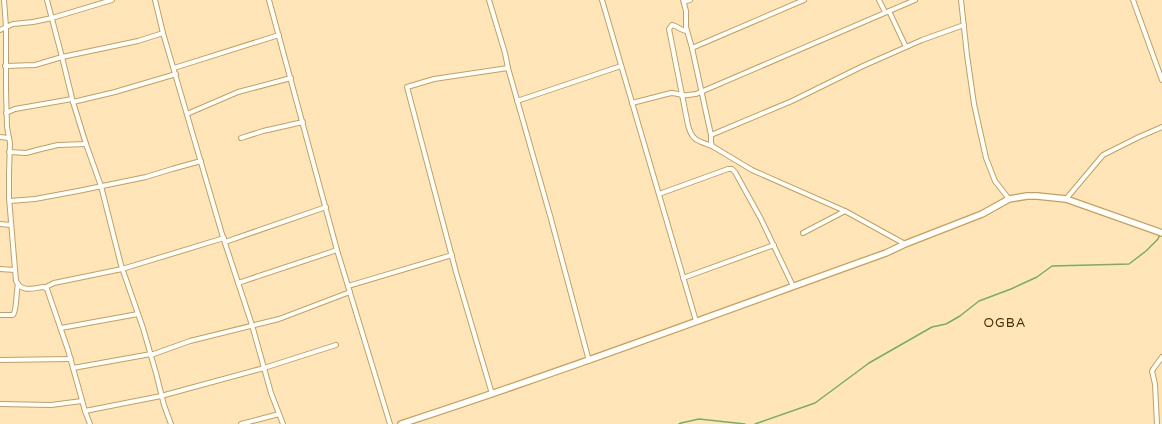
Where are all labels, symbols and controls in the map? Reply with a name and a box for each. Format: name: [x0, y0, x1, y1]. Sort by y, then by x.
district label: OGBA: [983, 315, 1027, 331]

